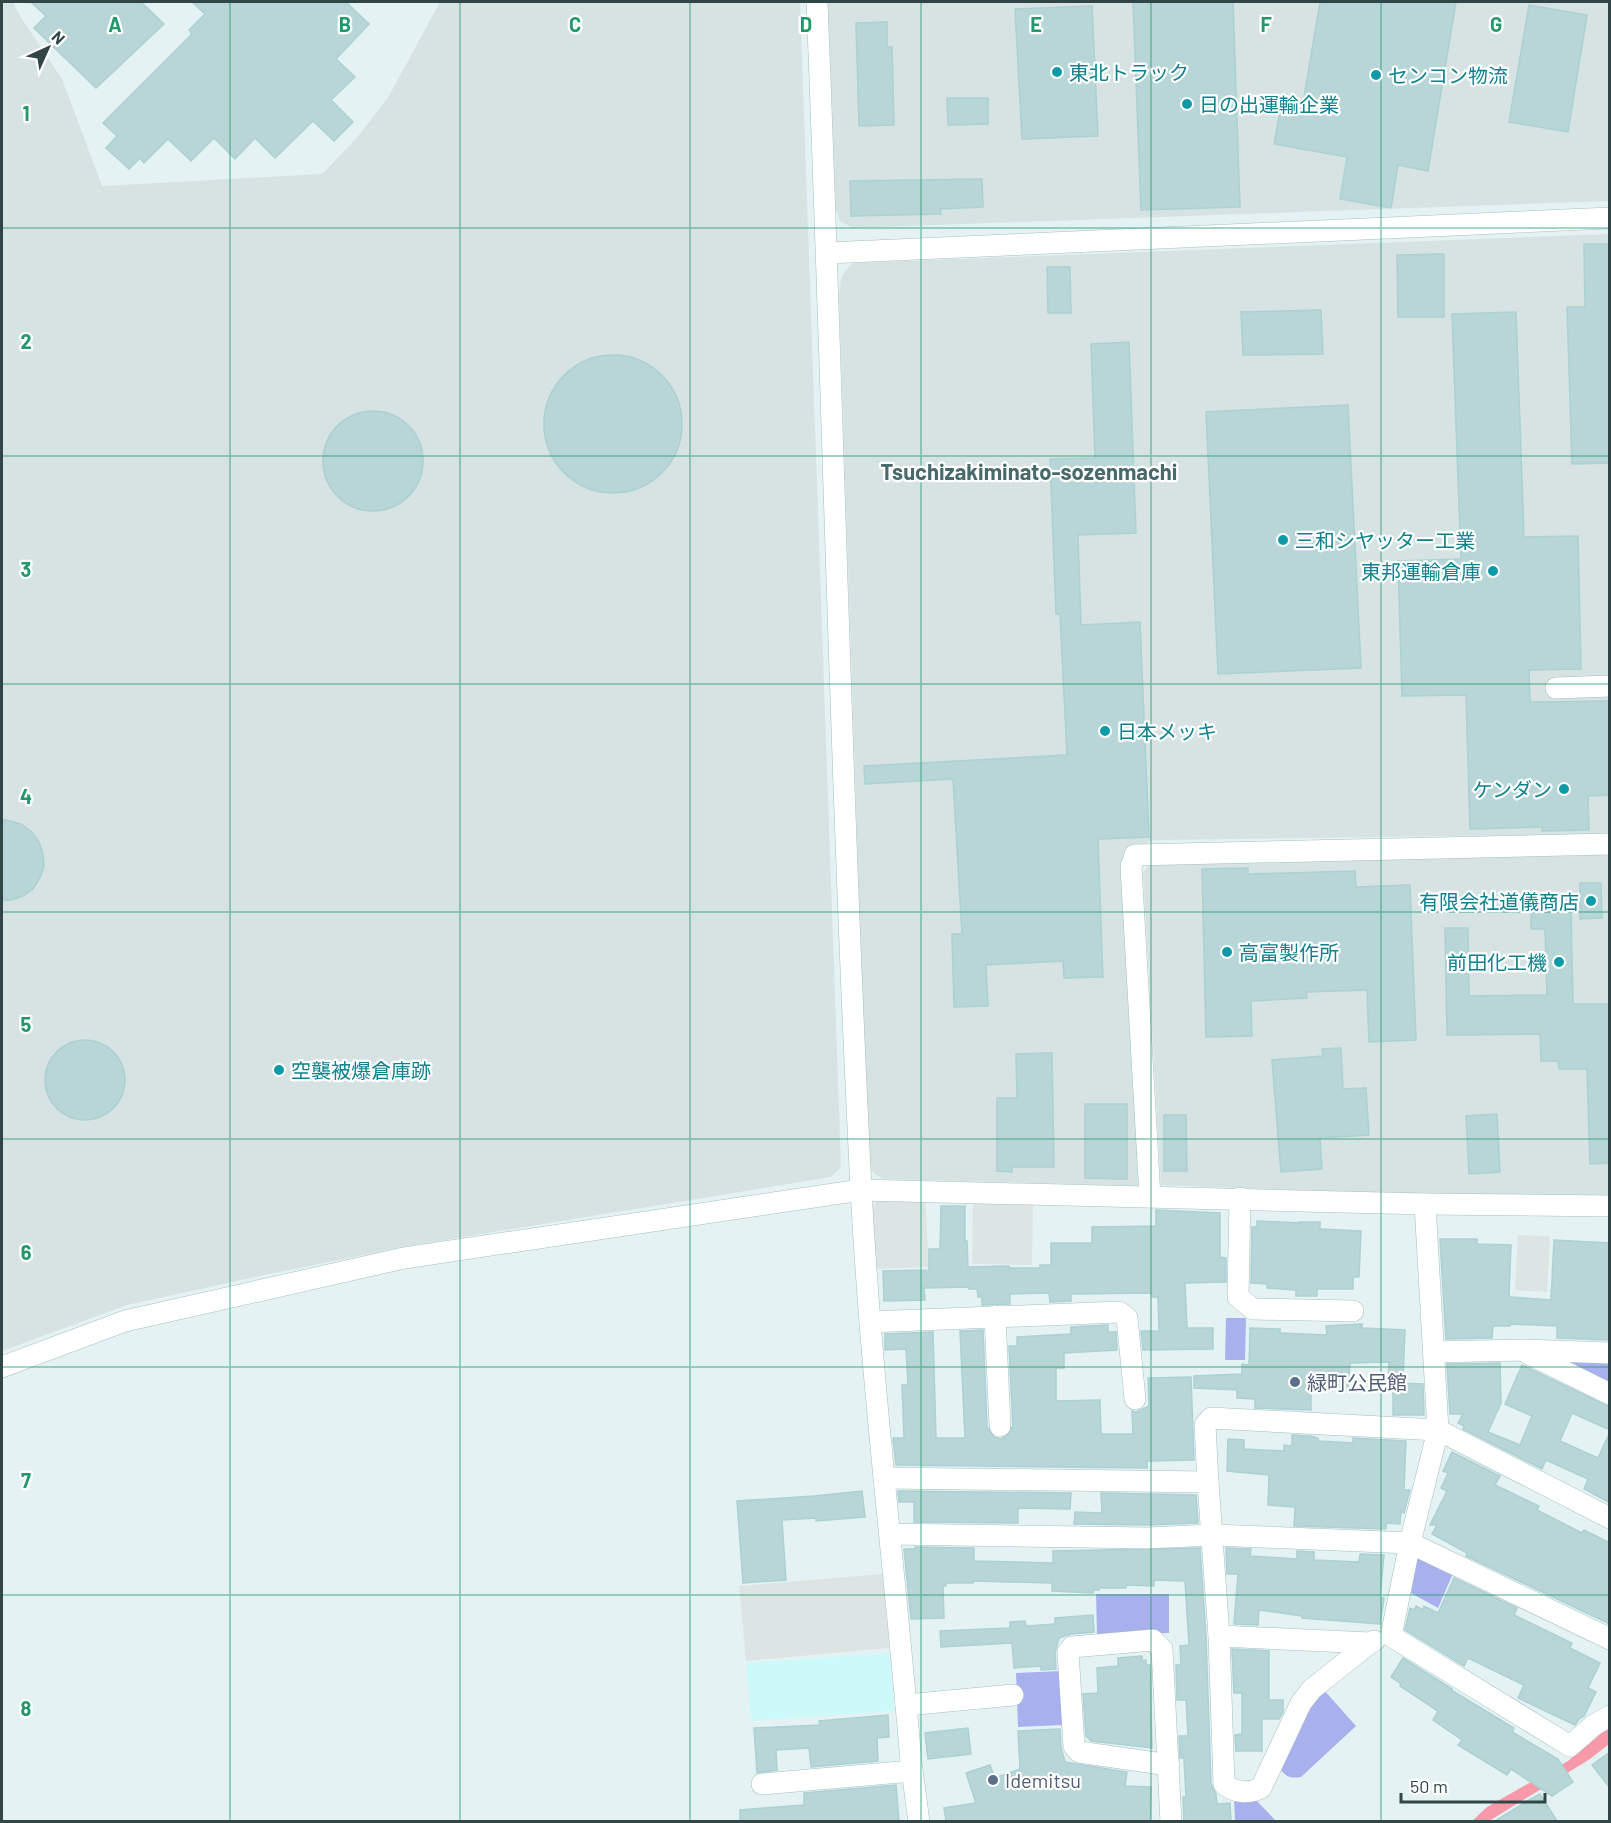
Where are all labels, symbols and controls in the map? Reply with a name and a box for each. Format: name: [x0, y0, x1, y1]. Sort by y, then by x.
text: A: [108, 12, 122, 36]
text: B: [339, 12, 351, 36]
text: C: [569, 12, 581, 36]
text: D: [800, 12, 812, 36]
text: E: [1030, 12, 1042, 36]
text: F: [1260, 12, 1272, 36]
text: G: [1490, 12, 1502, 36]
north arrow: [18, 18, 78, 78]
text: N: [48, 27, 69, 48]
place label: 東北トラック: [1069, 60, 1189, 84]
place label: センコン物流: [1388, 63, 1508, 87]
marker: 東北トラック: [1050, 65, 1064, 79]
marker: センコン物流: [1369, 68, 1383, 82]
place label: 日の出運輸企業: [1199, 92, 1339, 116]
marker: 日の出運輸企業: [1180, 97, 1194, 111]
text: 1: [22, 101, 30, 125]
text: 2: [20, 329, 32, 353]
district label: Tsuchizakiminato-sozenmachi: [881, 458, 1177, 484]
place label: 三和シヤッター工業: [1295, 528, 1475, 552]
marker: 三和シヤッター工業: [1276, 533, 1290, 547]
text: 3: [21, 557, 31, 581]
place label: 東邦運輸倉庫: [1361, 559, 1481, 583]
marker: 東邦運輸倉庫: [1486, 564, 1500, 578]
place label: 日本メッキ: [1117, 719, 1217, 743]
marker: 日本メッキ: [1098, 724, 1112, 738]
place label: ケンダン: [1473, 777, 1552, 801]
marker: ケンダン: [1557, 782, 1571, 796]
text: 4: [20, 784, 32, 808]
place label: 有限会社道儀商店: [1419, 889, 1579, 913]
marker: 有限会社道儀商店: [1584, 894, 1598, 908]
place label: 高富製作所: [1239, 940, 1339, 964]
marker: 高富製作所: [1220, 945, 1234, 959]
place label: 前田化工機: [1447, 950, 1547, 974]
marker: 前田化工機: [1552, 955, 1566, 969]
text: 5: [21, 1012, 32, 1036]
place label: 空襲被爆倉庫跡: [291, 1058, 431, 1082]
marker: 空襲被爆倉庫跡: [272, 1063, 286, 1077]
text: 6: [21, 1240, 32, 1264]
place label: 緑町公民館: [1307, 1370, 1407, 1394]
marker: 緑町公民館: [1288, 1375, 1302, 1389]
text: 7: [21, 1468, 31, 1492]
text: 8: [21, 1696, 32, 1720]
scale bar: [1401, 1766, 1545, 1804]
place label: Idemitsu: [1005, 1768, 1081, 1792]
marker: Idemitsu: [986, 1773, 1000, 1787]
text: 50 m: [1410, 1775, 1448, 1797]

